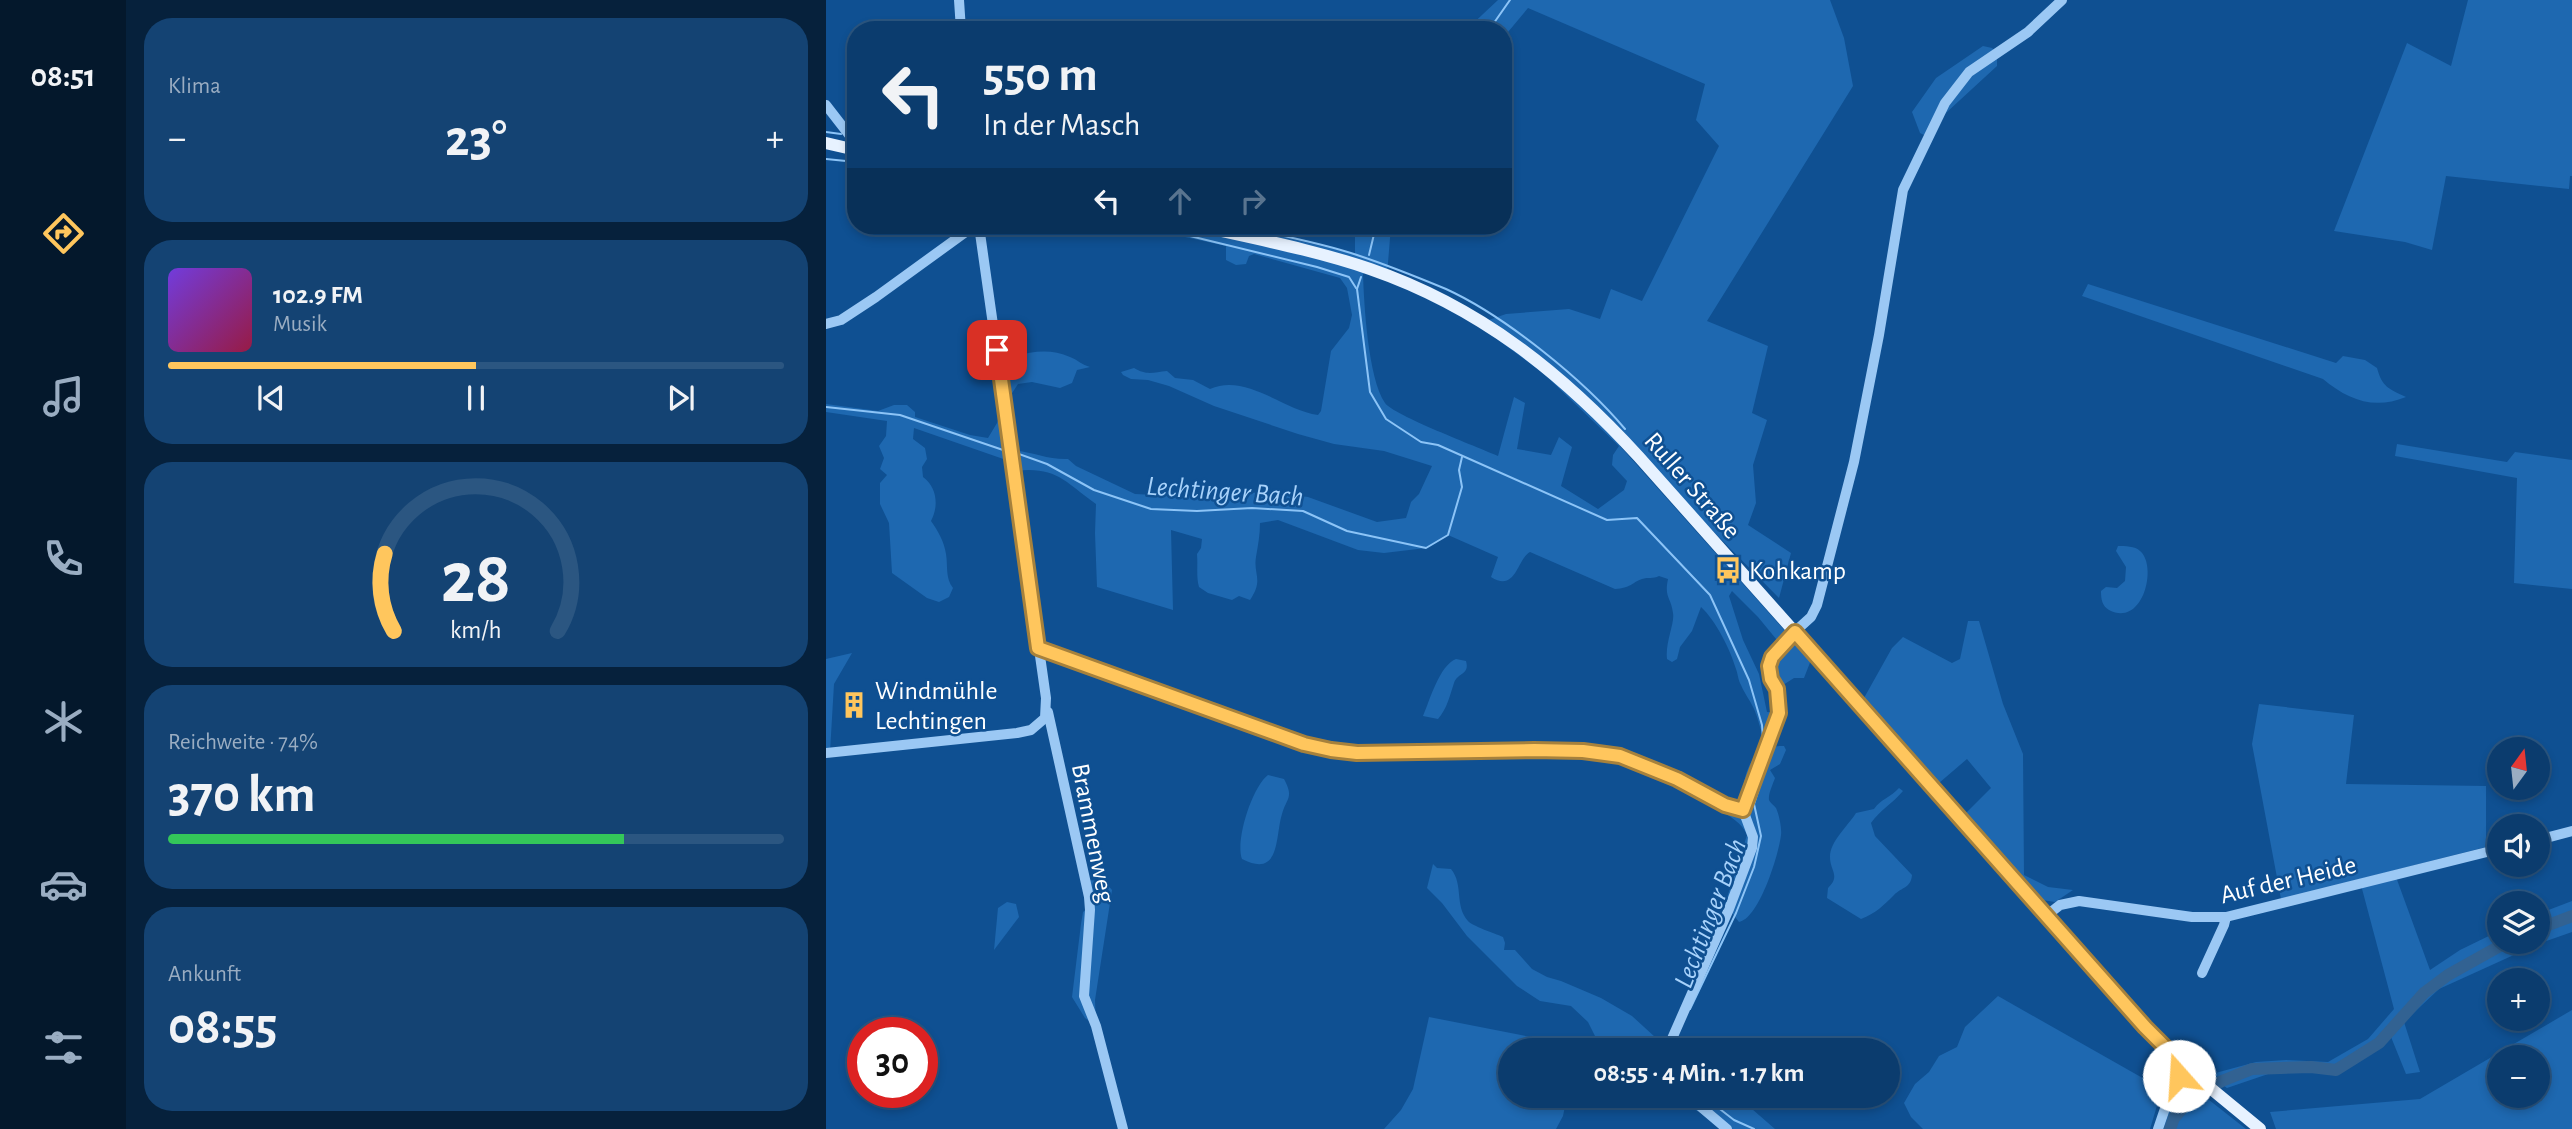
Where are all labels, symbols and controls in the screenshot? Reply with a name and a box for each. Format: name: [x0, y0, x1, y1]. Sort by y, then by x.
icon: left: [868, 49, 959, 140]
text: 550 m: [983, 51, 1098, 100]
text: 08:51: [30, 60, 96, 92]
text: Klima: [168, 75, 221, 98]
text: In der Masch: [983, 109, 1141, 141]
text: 23°: [445, 113, 507, 165]
text: −: [168, 120, 186, 158]
text: +: [766, 120, 784, 158]
icon: left: [1088, 182, 1126, 220]
icon: ahead: [1161, 182, 1199, 220]
icon: right: [1234, 182, 1272, 220]
icon: directions: [39, 209, 88, 258]
text: 102.9 FM: [273, 282, 363, 308]
text: Musik: [273, 313, 327, 336]
pin: [967, 320, 1027, 380]
icon: arrive: [978, 331, 1016, 369]
icon: music: [39, 372, 88, 421]
icon: previous: [252, 379, 290, 417]
icon: pause: [457, 379, 495, 417]
icon: next: [662, 379, 700, 417]
street label: Ruller Straße: [1639, 427, 1745, 544]
water label: Lechtinger Bach: [1145, 473, 1304, 511]
icon: phone: [39, 534, 88, 583]
text: 28: [441, 543, 511, 616]
bus stop icon: Kohkamp: [1713, 555, 1743, 585]
place label: Kohkamp: [1749, 558, 1846, 584]
text: km/h: [450, 617, 502, 642]
place label: Windmühle Lechtingen: [875, 678, 997, 734]
building icon: Windmühle Lechtingen: [839, 690, 869, 720]
icon: climate: [39, 697, 88, 746]
text: Reichweite · 74%: [168, 731, 318, 754]
north arrow: [2487, 737, 2550, 800]
map controls: [2487, 737, 2550, 1108]
street label: Brammenweg: [1067, 761, 1119, 905]
text: 370 km: [168, 769, 316, 821]
button: sound: [2487, 814, 2550, 877]
water label: Lechtinger Bach: [1670, 835, 1752, 992]
street label: Auf der Heide: [2218, 852, 2359, 908]
icon: car: [39, 860, 88, 909]
button: layers: [2487, 891, 2550, 954]
text: Ankunft: [168, 963, 241, 986]
button: +: [2487, 968, 2550, 1031]
text: 08:55: [168, 1001, 278, 1053]
speed limit sign: 30: [847, 1017, 938, 1108]
icon: filters: [39, 1023, 88, 1072]
position arrow: [2142, 1039, 2216, 1113]
button: −: [2487, 1045, 2550, 1108]
text: 08:55 · 4 Min. · 1.7 km: [1594, 1060, 1804, 1086]

